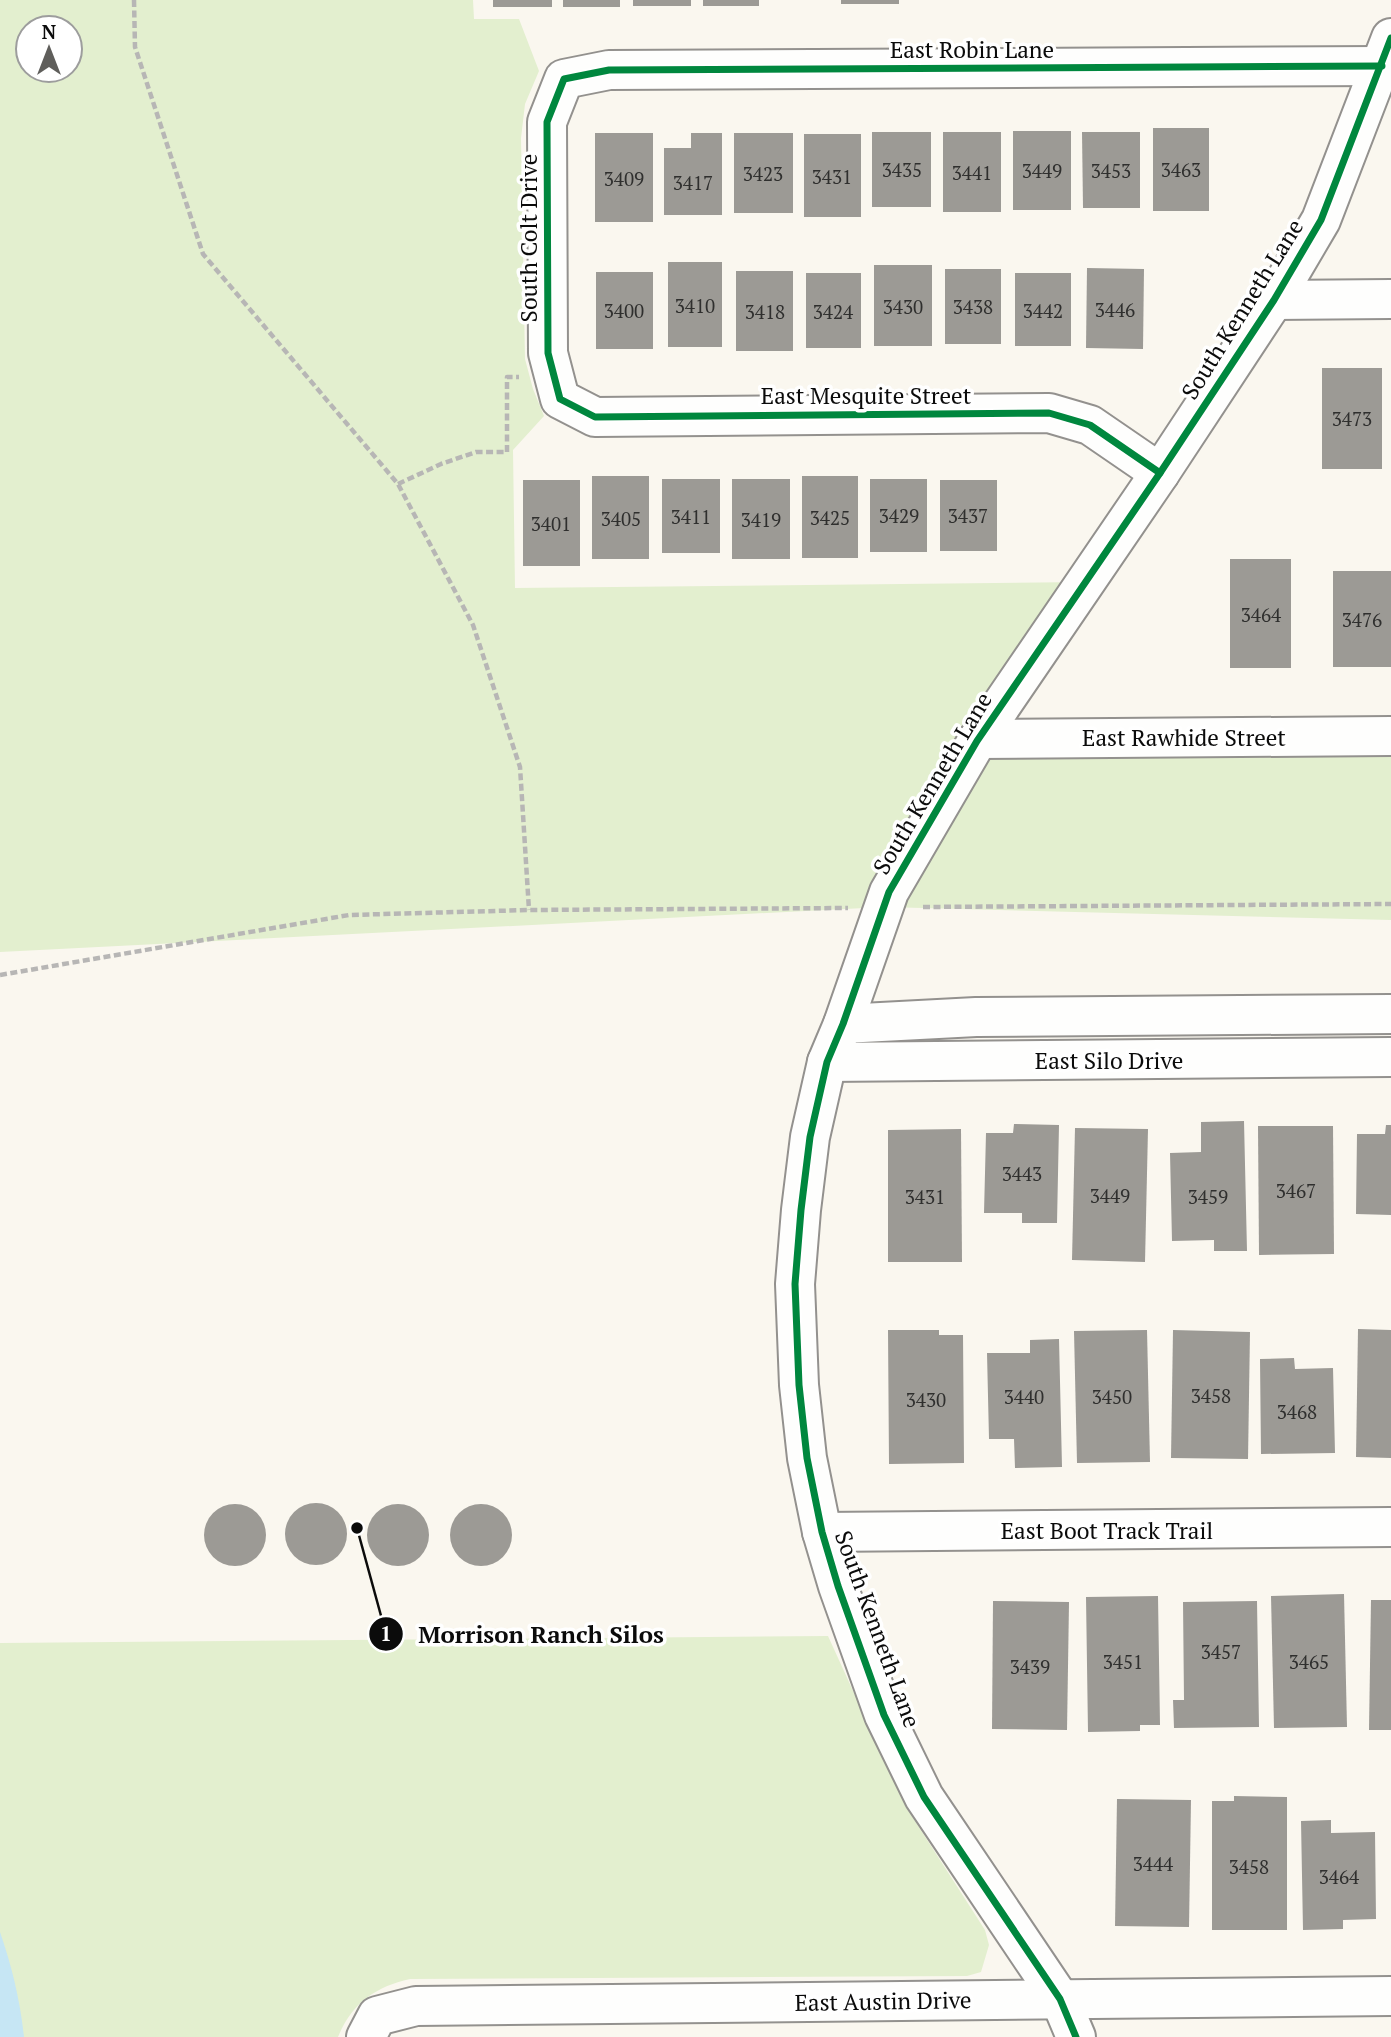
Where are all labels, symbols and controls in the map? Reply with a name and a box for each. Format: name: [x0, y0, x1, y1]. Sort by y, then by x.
north arrow: [14, 14, 84, 84]
text: N: [42, 19, 57, 44]
street label: East Robin Lane: [890, 34, 1054, 65]
street label: South Colt Drive: [513, 154, 544, 322]
house number: 3435: [882, 157, 922, 182]
house number: 3463: [1161, 157, 1201, 182]
house number: 3449: [1022, 158, 1062, 183]
house number: 3453: [1091, 158, 1131, 183]
house number: 3441: [952, 160, 992, 185]
house number: 3423: [743, 161, 783, 186]
house number: 3431: [812, 164, 852, 189]
house number: 3409: [604, 166, 644, 191]
house number: 3417: [673, 170, 713, 195]
street label: South Kenneth Lane: [1174, 213, 1310, 405]
house number: 3410: [675, 293, 715, 318]
house number: 3430: [883, 294, 923, 319]
house number: 3438: [953, 294, 993, 319]
house number: 3446: [1095, 297, 1135, 322]
house number: 3400: [604, 298, 644, 323]
house number: 3442: [1023, 298, 1063, 323]
house number: 3418: [745, 299, 785, 324]
house number: 3424: [813, 299, 854, 324]
street label: East Mesquite Street: [761, 380, 972, 411]
house number: 3473: [1332, 406, 1372, 431]
house number: 3429: [879, 503, 919, 528]
house number: 3437: [948, 503, 988, 528]
house number: 3411: [671, 504, 711, 529]
house number: 3425: [810, 505, 850, 530]
house number: 3405: [601, 506, 641, 531]
house number: 3419: [741, 507, 781, 532]
house number: 3401: [531, 511, 571, 536]
house number: 3464: [1241, 602, 1282, 627]
house number: 3476: [1342, 607, 1382, 632]
street label: South Kenneth Lane: [865, 686, 999, 880]
street label: East Rawhide Street: [1082, 722, 1286, 753]
street label: East Silo Drive: [1035, 1045, 1183, 1076]
house number: 3443: [1002, 1161, 1042, 1186]
house number: 3467: [1276, 1178, 1316, 1203]
house number: 3449: [1090, 1183, 1130, 1208]
house number: 3431: [905, 1184, 945, 1209]
house number: 3459: [1188, 1184, 1228, 1209]
house number: 3458: [1191, 1383, 1231, 1408]
house number: 3440: [1004, 1384, 1044, 1409]
house number: 3450: [1092, 1384, 1132, 1409]
house number: 3430: [906, 1387, 946, 1412]
house number: 3468: [1277, 1399, 1317, 1424]
street label: East Boot Track Trail: [1001, 1515, 1213, 1546]
street label: South Kenneth Lane: [828, 1526, 928, 1732]
callout: Morrison Ranch Silos: [369, 1612, 678, 1657]
text: Morrison Ranch Silos: [418, 1618, 664, 1650]
text: 1: [380, 1619, 392, 1647]
house number: 3457: [1201, 1639, 1241, 1664]
house number: 3451: [1103, 1649, 1143, 1674]
house number: 3465: [1289, 1649, 1329, 1674]
house number: 3439: [1010, 1654, 1050, 1679]
house number: 3444: [1133, 1851, 1174, 1876]
house number: 3458: [1229, 1854, 1269, 1879]
house number: 3464: [1319, 1864, 1360, 1889]
street label: East Austin Drive: [794, 1984, 972, 2018]

